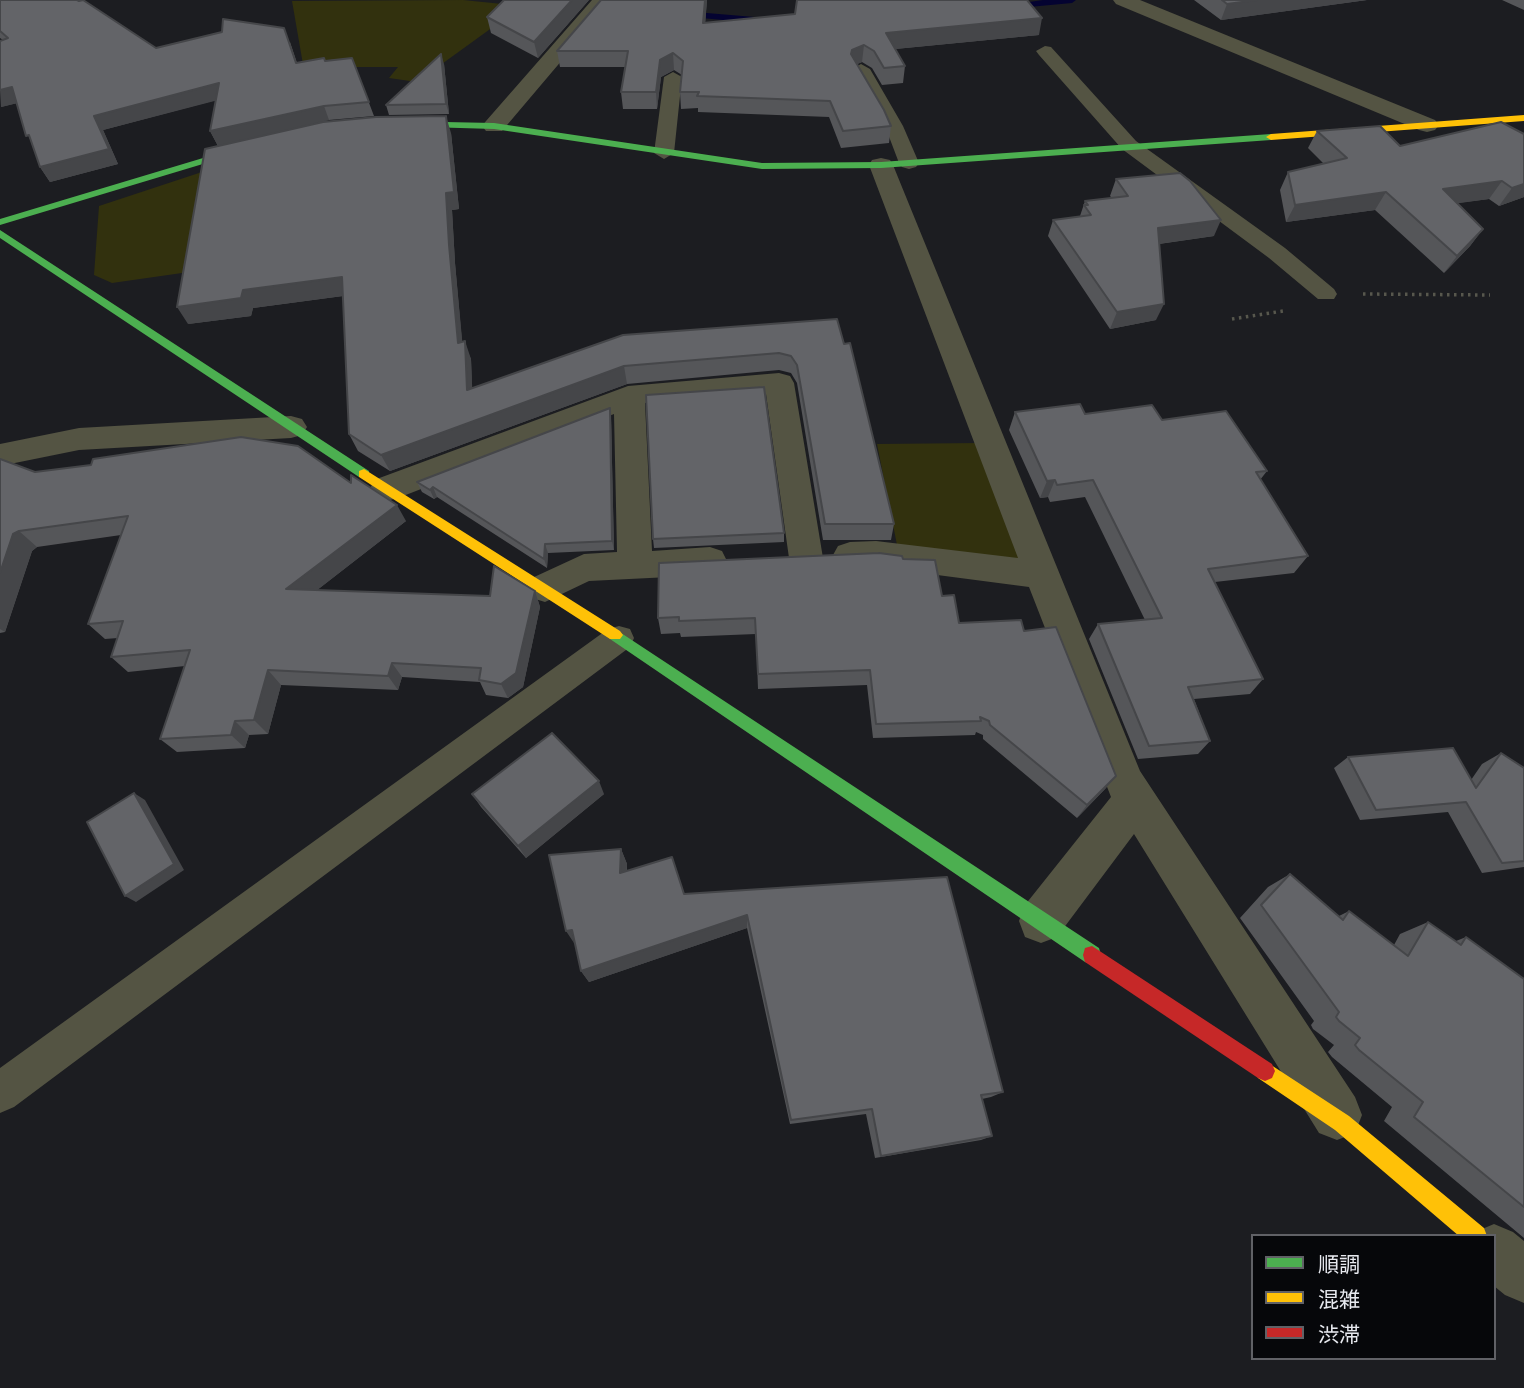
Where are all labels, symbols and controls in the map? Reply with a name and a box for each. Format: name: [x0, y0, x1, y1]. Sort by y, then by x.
legend: [1251, 1234, 1496, 1360]
text: 順調: [1318, 1252, 1360, 1277]
text: 混雑: [1318, 1287, 1360, 1312]
text: 渋滞: [1318, 1322, 1360, 1347]

